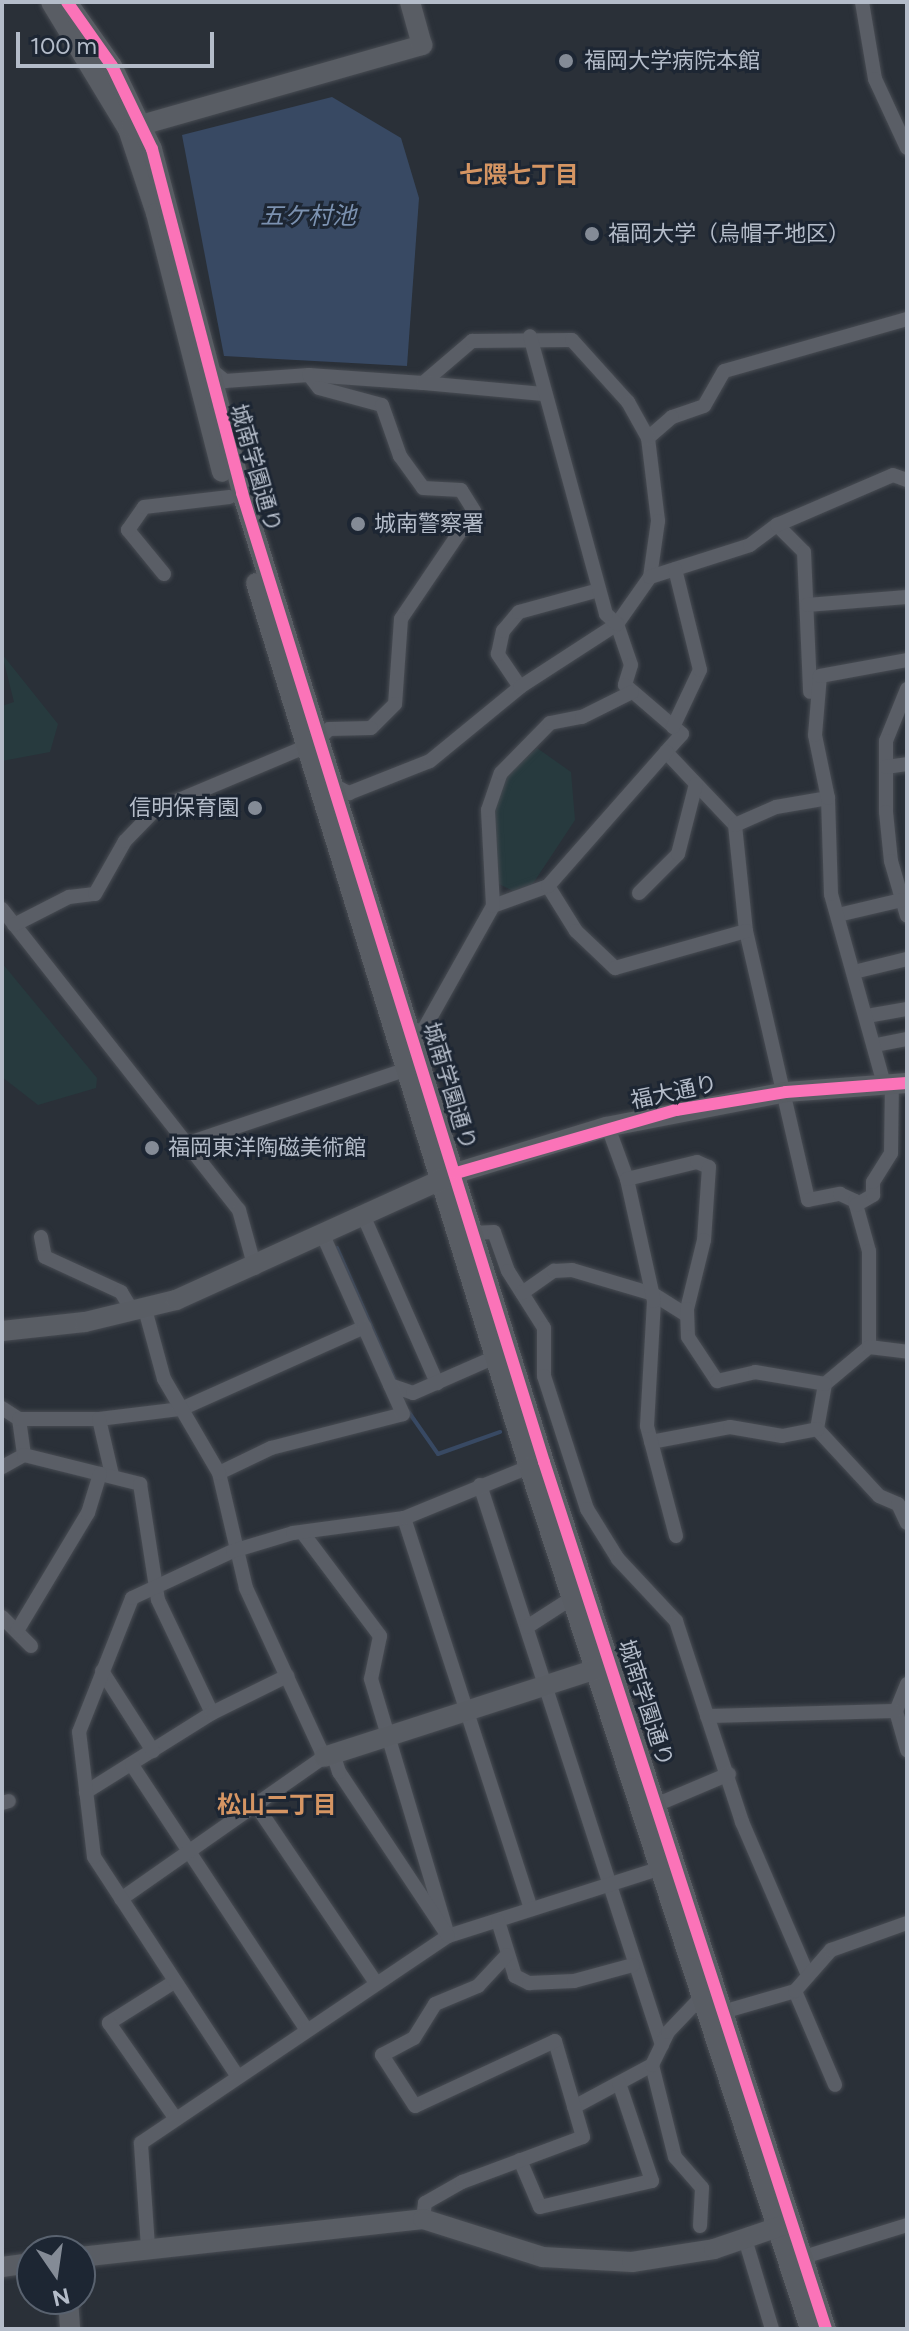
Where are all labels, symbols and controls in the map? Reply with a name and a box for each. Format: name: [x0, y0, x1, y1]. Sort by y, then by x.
scale bar: [20, 16, 218, 66]
text: 100 m: [30, 31, 97, 60]
place label: 福岡大学病院本館: [584, 48, 760, 74]
marker: 福岡大学病院本館: [555, 50, 577, 72]
district label: 七隈七丁目: [459, 161, 579, 189]
water label: 五ケ村池: [260, 202, 356, 230]
place label: 福岡大学（烏帽子地区）: [608, 221, 850, 247]
marker: 福岡大学（烏帽子地区）: [583, 225, 601, 243]
street label: 城南学園通り: [225, 401, 287, 535]
place label: 城南警察署: [374, 511, 484, 537]
marker: 城南警察署: [349, 515, 367, 533]
place label: 信明保育園: [129, 795, 239, 821]
marker: 信明保育園: [246, 799, 264, 817]
street label: 城南学園通り: [418, 1019, 482, 1153]
street label: 福大通り: [628, 1070, 720, 1114]
place label: 福岡東洋陶磁美術館: [168, 1135, 366, 1161]
marker: 福岡東洋陶磁美術館: [143, 1139, 161, 1157]
street label: 城南学園通り: [613, 1636, 679, 1770]
district label: 松山二丁目: [217, 1791, 337, 1819]
north arrow: [16, 2235, 96, 2315]
text: N: [50, 2282, 72, 2312]

